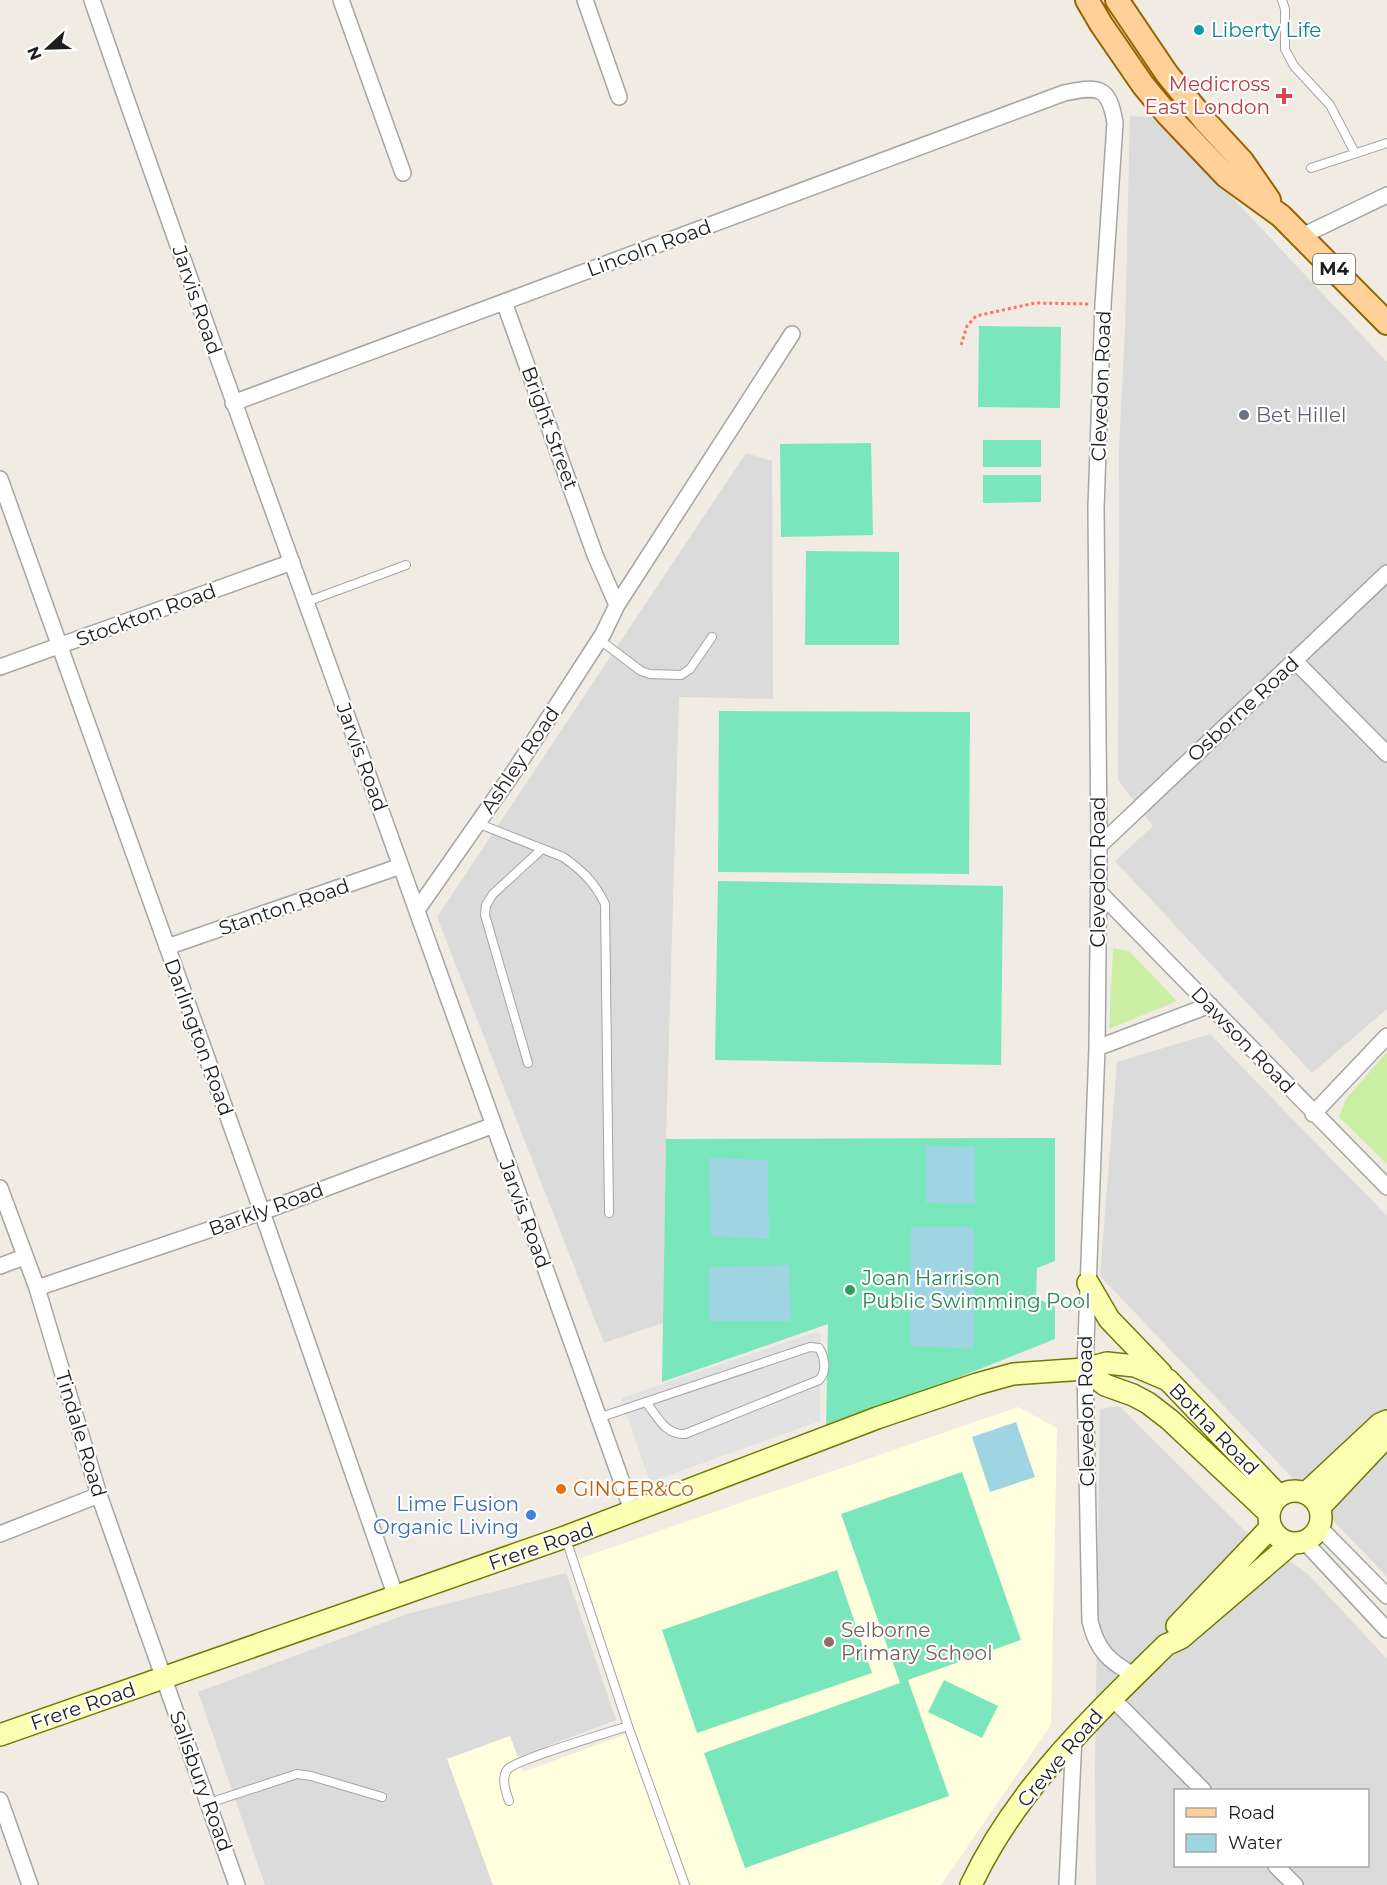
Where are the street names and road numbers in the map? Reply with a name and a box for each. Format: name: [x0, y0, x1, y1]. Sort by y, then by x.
street label: Lincoln Road: [583, 214, 715, 282]
street label: Jarvis Road: [167, 241, 227, 358]
road number: M4: [1313, 254, 1355, 284]
street label: Clevedon Road: [1086, 310, 1116, 462]
street label: Bright Street: [517, 363, 583, 493]
street label: Stockton Road: [73, 579, 219, 651]
street label: Osborne Road: [1182, 651, 1304, 767]
street label: Jarvis Road: [331, 699, 393, 815]
street label: Ashley Road: [476, 702, 564, 818]
street label: Clevedon Road: [1086, 796, 1110, 948]
street label: Stanton Road: [215, 873, 353, 941]
street label: Darlington Road: [159, 955, 239, 1119]
street label: Dawson Road: [1186, 982, 1300, 1098]
street label: Jarvis Road: [494, 1156, 556, 1272]
street label: Barkly Road: [205, 1177, 327, 1241]
street label: Clevedon Road: [1073, 1335, 1099, 1487]
street label: Tindale Road: [50, 1368, 112, 1500]
street label: Botha Road: [1164, 1378, 1264, 1480]
street label: Frere Road: [485, 1517, 597, 1575]
street label: Frere Road: [27, 1677, 139, 1735]
street label: Crewe Road: [1012, 1704, 1108, 1812]
street label: Salisbury Road: [164, 1707, 238, 1855]

